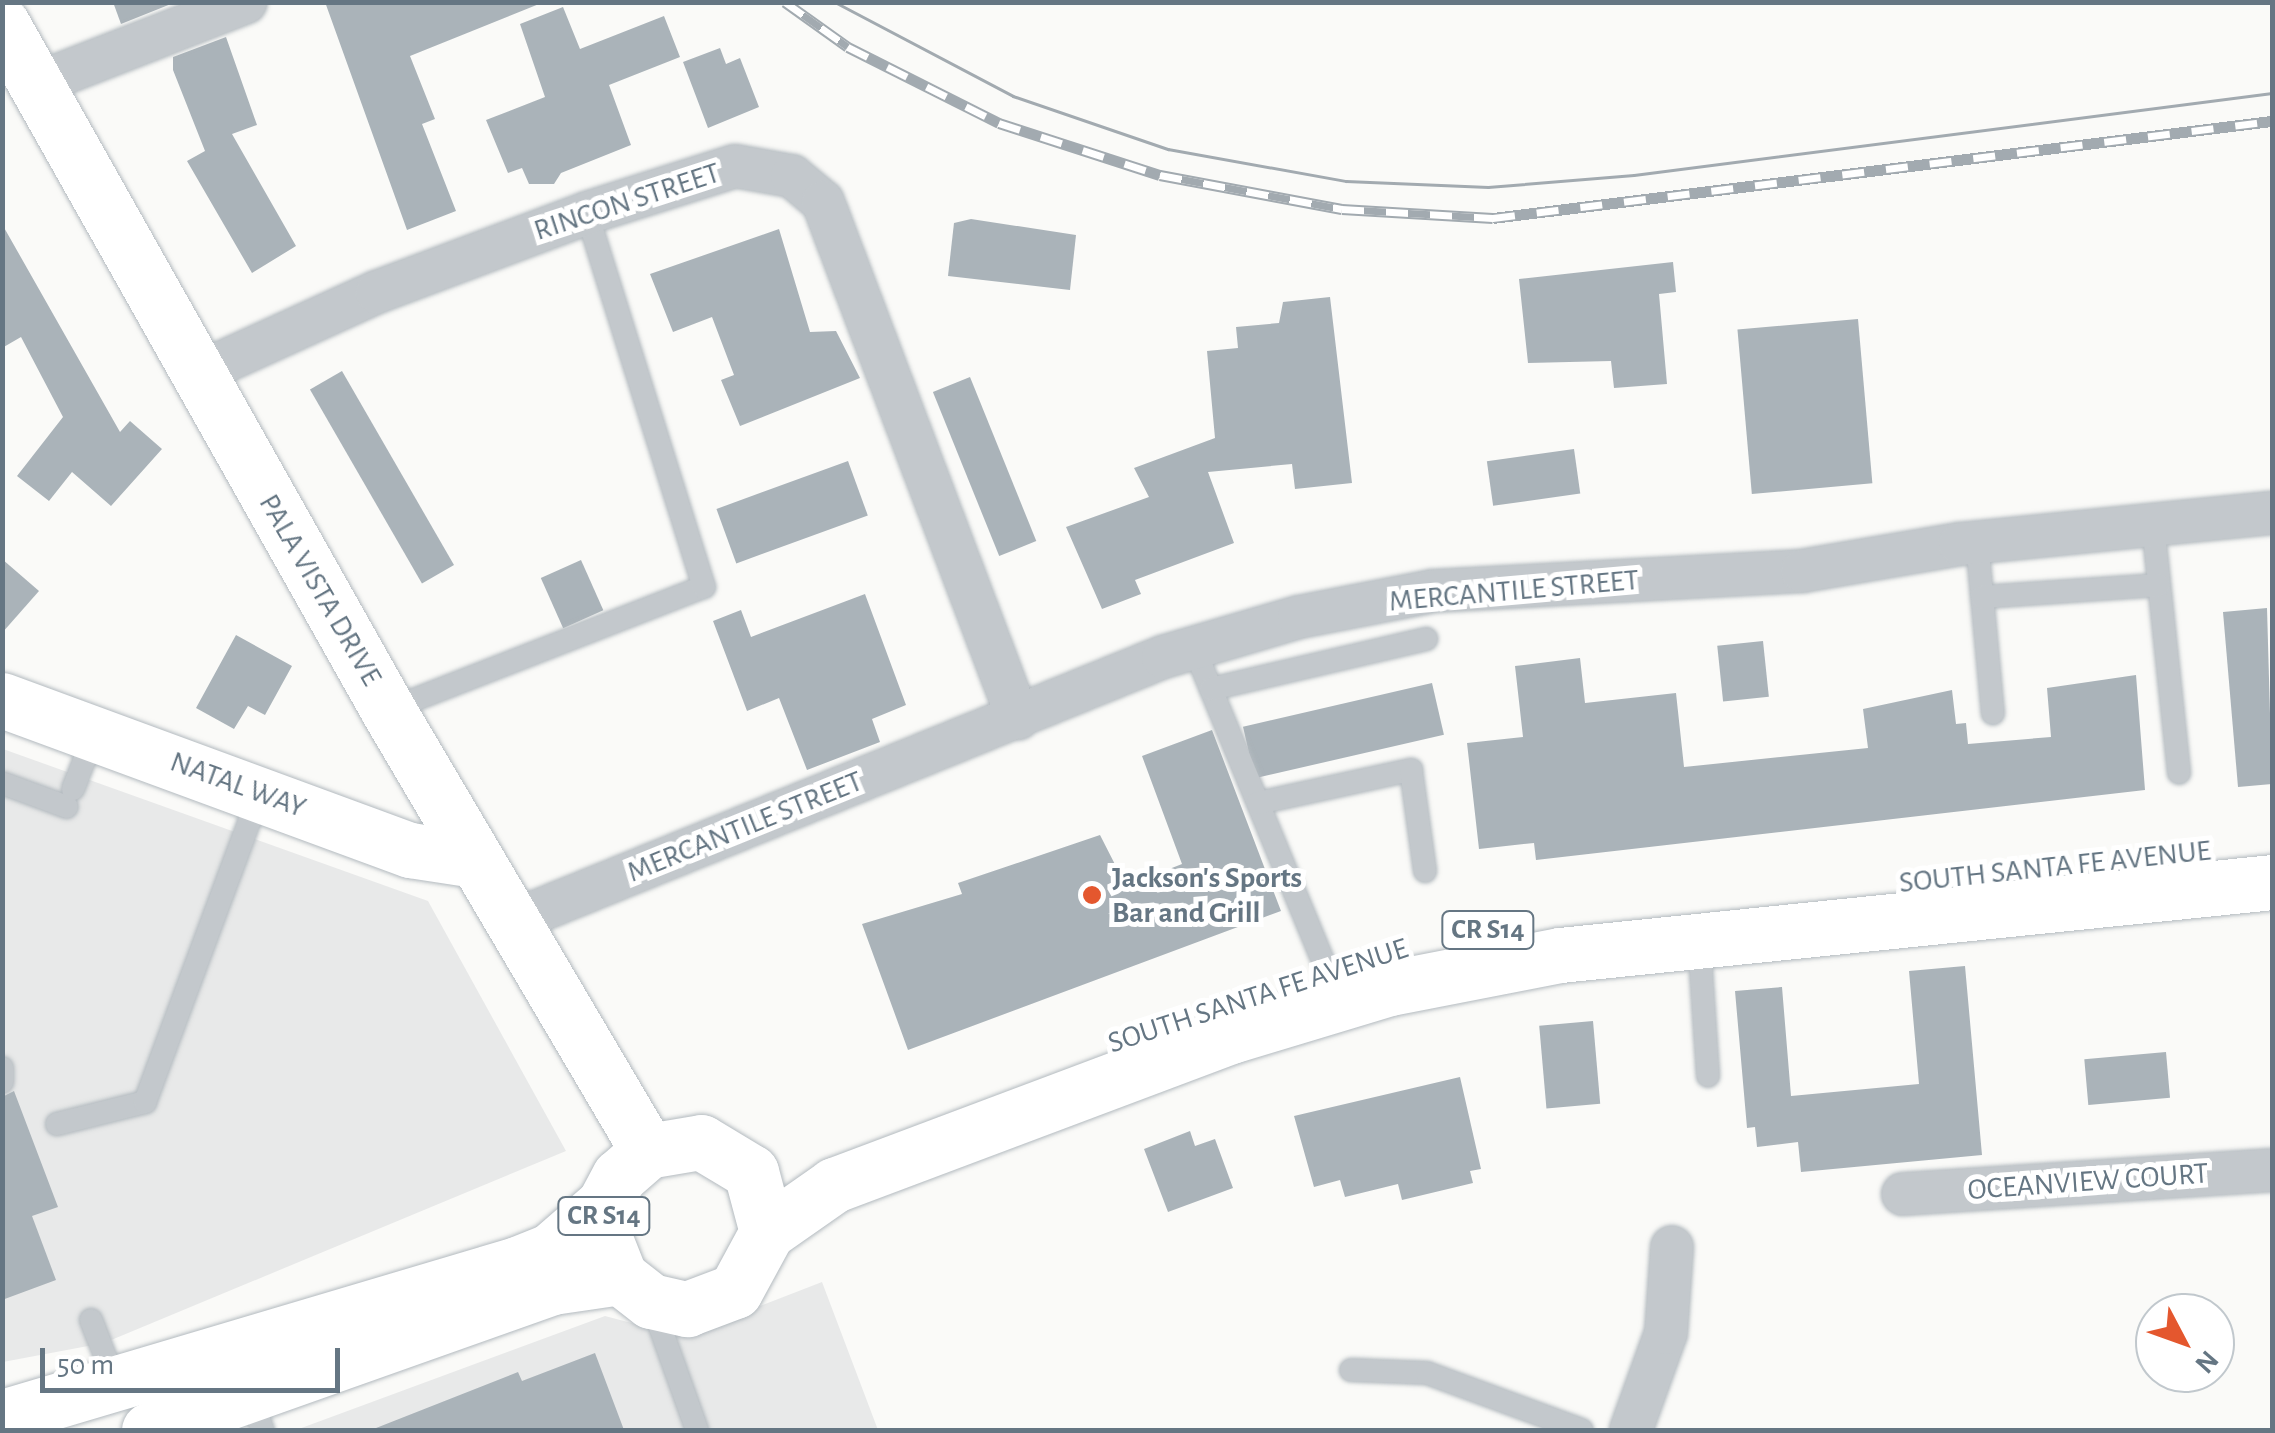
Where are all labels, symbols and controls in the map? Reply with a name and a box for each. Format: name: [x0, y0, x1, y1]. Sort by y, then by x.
street label: RINCON STREET: [529, 155, 725, 249]
street label: PALA VISTA DRIVE: [251, 488, 389, 692]
street label: MERCANTILE STREET: [1388, 562, 1640, 620]
street label: NATAL WAY: [165, 744, 311, 826]
street label: MERCANTILE STREET: [622, 763, 868, 891]
street label: SOUTH SANTA FE AVENUE: [1897, 833, 2213, 901]
place label: Jackson's Sports Bar and Grill: [1112, 860, 1302, 930]
marker: Jackson's Sports Bar and Grill: [1081, 884, 1103, 906]
road number: CR S14: [1440, 907, 1536, 953]
street label: SOUTH SANTA FE AVENUE: [1103, 930, 1413, 1062]
street label: OCEANVIEW COURT: [1966, 1156, 2210, 1208]
road number: CR S14: [556, 1193, 652, 1239]
north arrow: [2135, 1293, 2235, 1393]
scale bar: [45, 1328, 345, 1390]
text: N: [2189, 1345, 2223, 1378]
text: 50 m: [57, 1350, 114, 1380]

